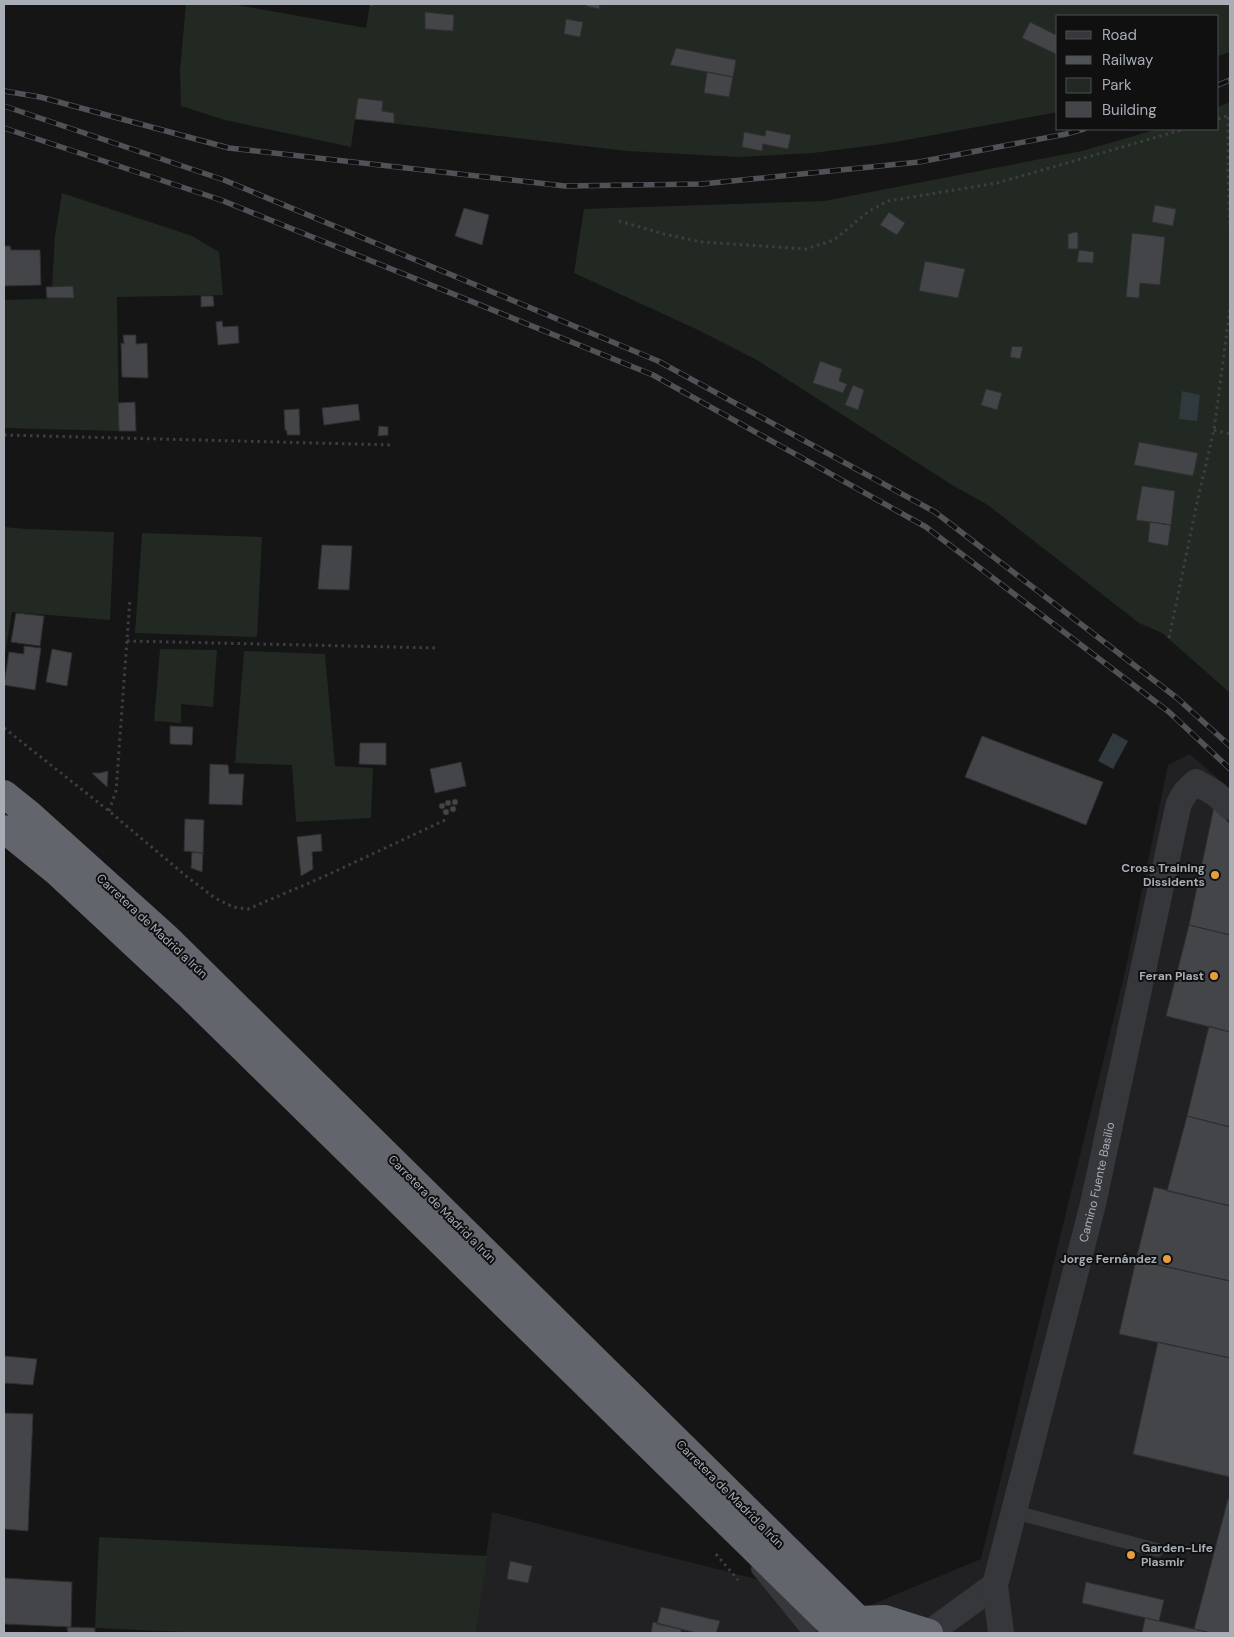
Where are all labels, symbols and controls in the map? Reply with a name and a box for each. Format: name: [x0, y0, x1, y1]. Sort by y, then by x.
legend: [1056, 15, 1219, 130]
text: Road: [1102, 25, 1137, 45]
text: Railway: [1102, 50, 1154, 70]
text: Park: [1102, 75, 1132, 95]
text: Building: [1102, 100, 1157, 120]
place label: Cross Training Dissidents: [1121, 860, 1205, 890]
marker: Cross Training Dissidents: [1209, 869, 1221, 881]
street label: Carretera de Madrid a Irún: [93, 870, 211, 982]
place label: Feran Plast: [1139, 968, 1204, 984]
marker: Feran Plast: [1208, 970, 1220, 982]
street label: Camino Fuente Basilio: [1075, 1120, 1118, 1244]
street label: Carretera de Madrid a Irún: [385, 1152, 499, 1266]
place label: Jorge Fernández: [1060, 1251, 1157, 1267]
marker: Jorge Fernández: [1161, 1253, 1173, 1265]
street label: Carretera de Madrid a Irún: [673, 1437, 787, 1551]
place label: Garden-Life Plasmir: [1141, 1540, 1213, 1570]
marker: Garden-Life Plasmir: [1125, 1549, 1137, 1561]

